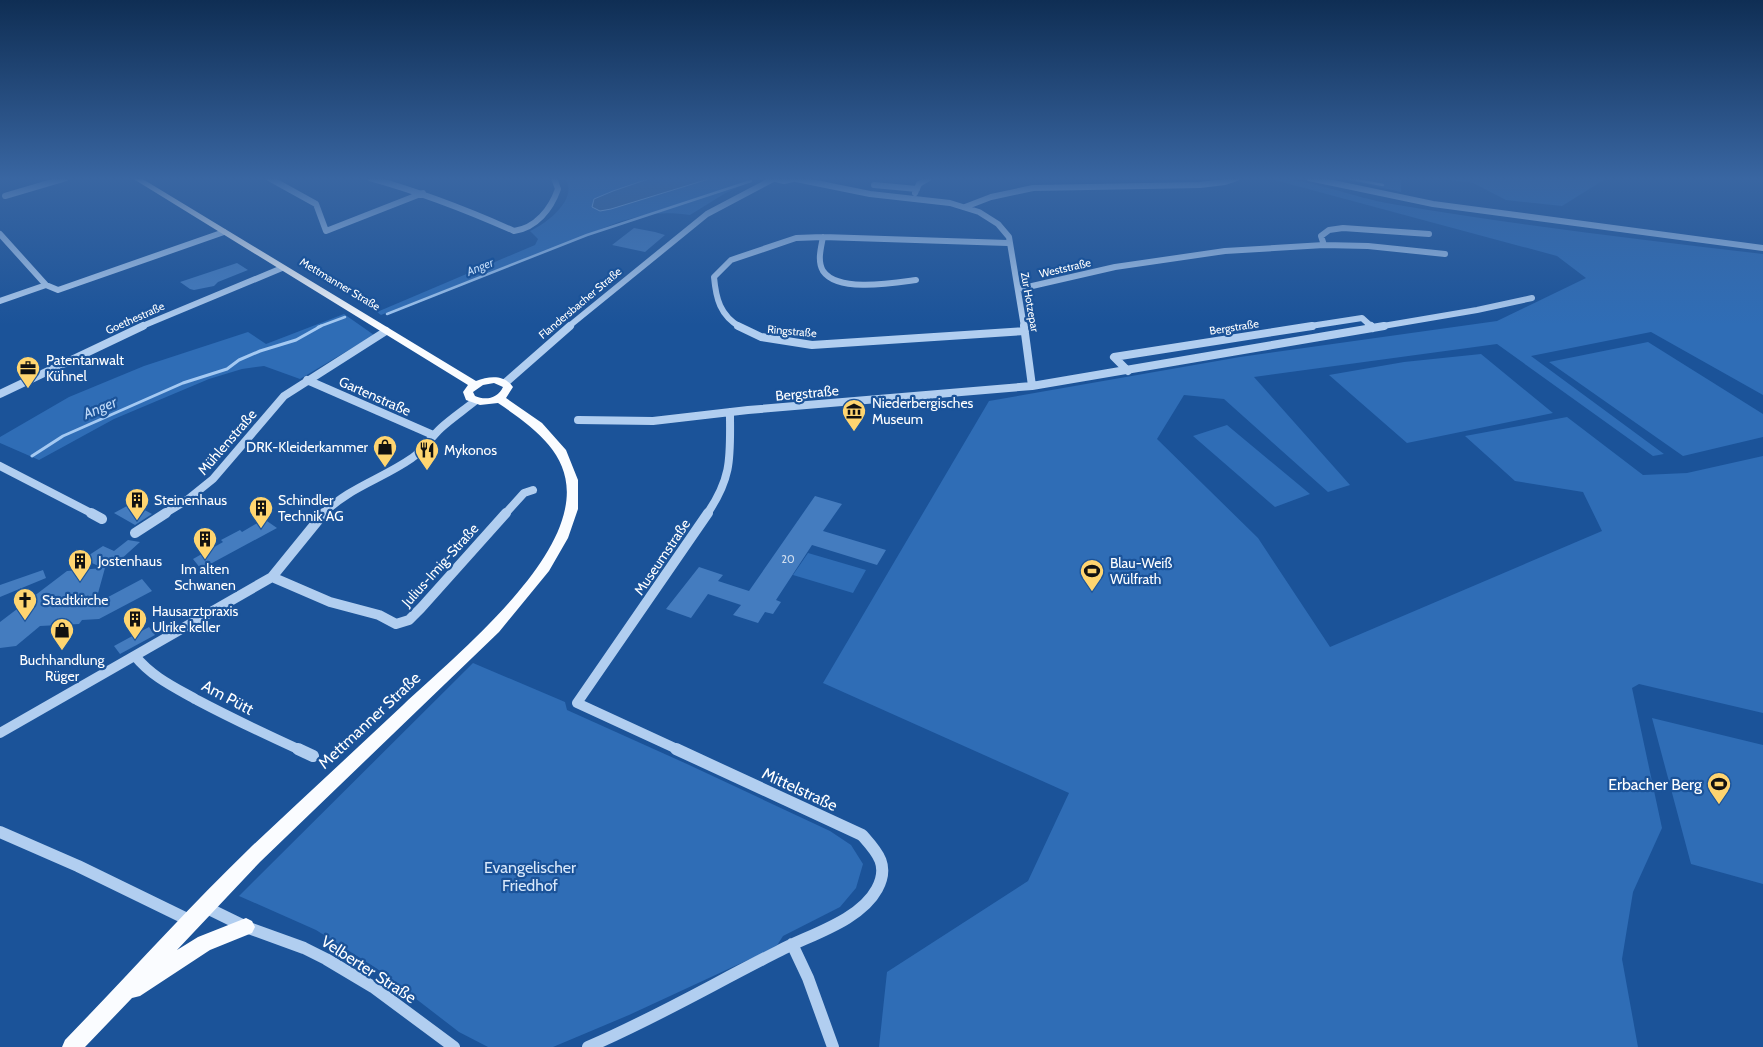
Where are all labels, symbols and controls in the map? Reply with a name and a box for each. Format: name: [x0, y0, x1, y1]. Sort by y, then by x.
water label: Anger: [463, 254, 497, 279]
street label: Mettmanner Straße: [297, 255, 383, 314]
street label: Weststraße: [1038, 255, 1093, 281]
street label: Flandersbacher Straße: [536, 264, 625, 342]
street label: Zur Hotzepar: [1018, 271, 1042, 333]
street label: Goethestraße: [103, 299, 167, 337]
street label: Bergstraße: [1208, 316, 1260, 338]
street label: Ringstraße: [767, 322, 818, 340]
place label: Patentanwalt Kühnel: [46, 351, 124, 385]
office icon: Patentanwalt Kühnel: [15, 355, 41, 389]
street label: Gartenstraße: [336, 372, 414, 420]
street label: Bergstraße: [775, 381, 839, 405]
water label: Anger: [80, 392, 121, 423]
place label: Niederbergisches Museum: [872, 394, 974, 428]
museum icon: Niederbergisches Museum: [841, 398, 867, 432]
street label: Mühlenstraße: [194, 405, 260, 479]
shop icon: DRK-Kleiderkammer: [372, 434, 398, 468]
restaurant icon: Mykonos: [414, 437, 440, 471]
place label: DRK-Kleiderkammer: [246, 438, 369, 456]
place label: Mykonos: [444, 441, 497, 459]
building icon: Steinenhaus: [124, 487, 150, 521]
place label: Steinenhaus: [154, 491, 227, 509]
place label: Schindler Technik AG: [278, 491, 344, 525]
building icon: Schindler Technik AG: [248, 495, 274, 529]
street label: Museumstraße: [630, 516, 694, 598]
street label: Julius-Imig-Straße: [397, 519, 482, 611]
building icon: Im alten Schwanen: [192, 526, 218, 560]
building icon: Jostenhaus: [67, 548, 93, 582]
place label: Jostenhaus: [97, 552, 162, 570]
house number: 20: [781, 552, 795, 566]
place label: Blau-Weiß Wülfrath: [1110, 554, 1172, 588]
sports icon: Blau-Weiß Wülfrath: [1079, 558, 1105, 592]
place label: Im alten Schwanen: [174, 560, 236, 594]
church icon: Stadtkirche: [12, 587, 38, 621]
place label: Stadtkirche: [42, 591, 109, 609]
place label: Hausarztpraxis Ulrike keller: [152, 602, 238, 636]
building icon: Hausarztpraxis Ulrike keller: [122, 606, 148, 640]
shop icon: Buchhandlung Rüger: [49, 617, 75, 651]
place label: Buchhandlung Rüger: [20, 651, 105, 685]
street label: Mettmanner Straße: [314, 668, 424, 773]
street label: Am Pütt: [199, 676, 257, 719]
street label: Mittelstraße: [759, 764, 840, 815]
sports icon: Erbacher Berg: [1706, 771, 1732, 805]
place label: Erbacher Berg: [1608, 775, 1703, 794]
park label: Evangelischer Friedhof: [484, 858, 577, 895]
street label: Velberter Straße: [318, 932, 420, 1007]

